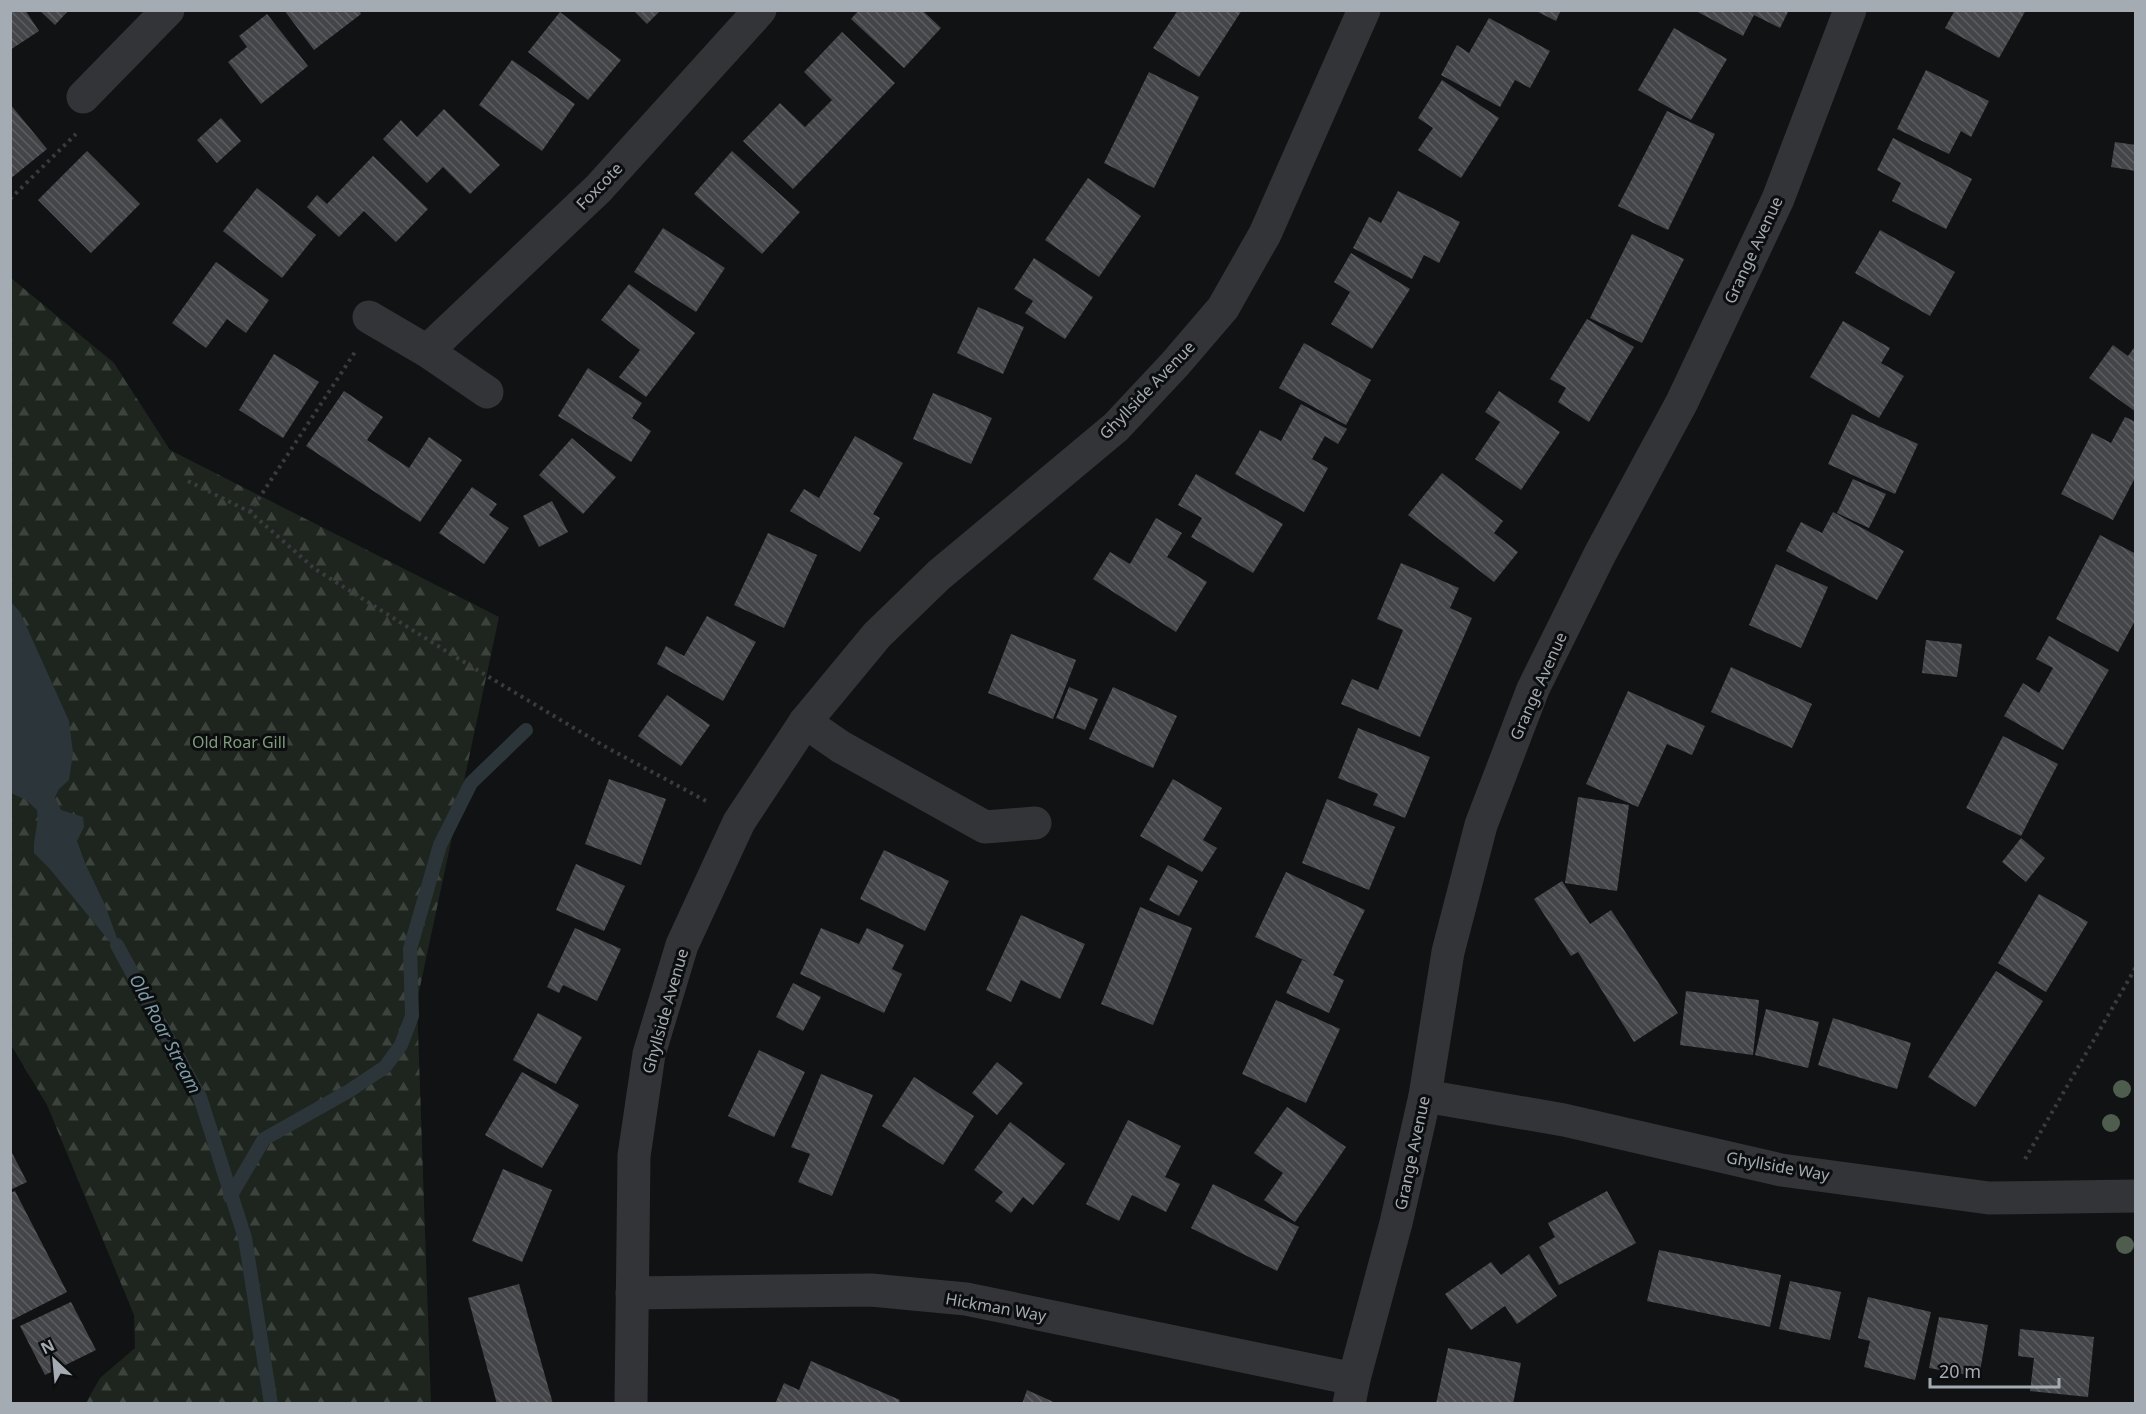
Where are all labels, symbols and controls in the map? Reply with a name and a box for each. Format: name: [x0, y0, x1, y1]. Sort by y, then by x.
street label: Foxcote: [571, 158, 627, 214]
street label: Grange Avenue: [1719, 193, 1787, 307]
street label: Ghyllside Avenue: [1094, 336, 1200, 444]
street label: Grange Avenue: [1504, 629, 1572, 743]
park label: Old Roar Gill: [192, 731, 286, 753]
street label: Ghyllside Avenue: [637, 946, 693, 1076]
water label: Old Roar Stream: [124, 970, 207, 1097]
street label: Grange Avenue: [1389, 1094, 1435, 1212]
street label: Ghyllside Way: [1725, 1146, 1832, 1186]
street label: Hickman Way: [944, 1287, 1049, 1327]
north arrow: [24, 1330, 84, 1390]
text: N: [37, 1334, 58, 1359]
scale bar: [1930, 1351, 2059, 1389]
text: 20 m: [1939, 1359, 1981, 1383]

